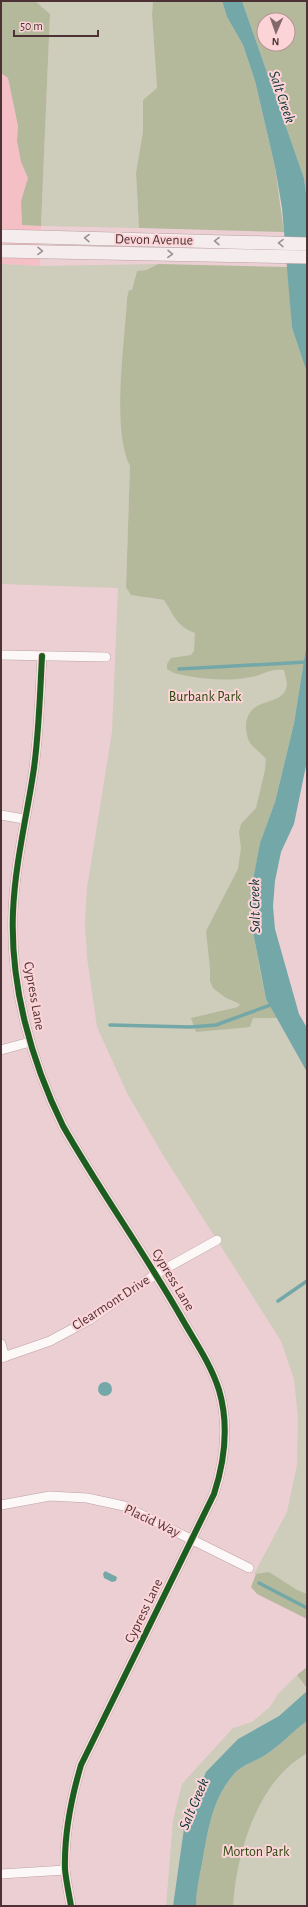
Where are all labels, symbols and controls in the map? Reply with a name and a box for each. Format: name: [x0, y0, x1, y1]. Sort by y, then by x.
scale bar: [14, 12, 98, 38]
north arrow: [256, 12, 296, 52]
text: 50 m: [20, 20, 43, 32]
text: N: [272, 36, 280, 47]
water label: Salt Creek: [266, 69, 298, 125]
street label: Devon Avenue: [115, 232, 193, 248]
one-way arrow: [84, 234, 90, 243]
one-way arrow: [214, 237, 220, 246]
one-way arrow: [278, 239, 284, 247]
one-way arrow: [37, 247, 43, 255]
one-way arrow: [167, 249, 173, 258]
park label: Burbank Park: [169, 690, 242, 704]
water label: Salt Creek: [247, 879, 263, 933]
street label: Cypress Lane: [21, 961, 47, 1031]
street label: Cypress Lane: [149, 1247, 197, 1313]
street label: Clearmont Drive: [70, 1273, 152, 1333]
street label: Placid Way: [122, 1502, 182, 1540]
street label: Cypress Lane: [122, 1577, 166, 1645]
water label: Salt Creek: [176, 1776, 212, 1832]
park label: Morton Park: [223, 1845, 290, 1859]

